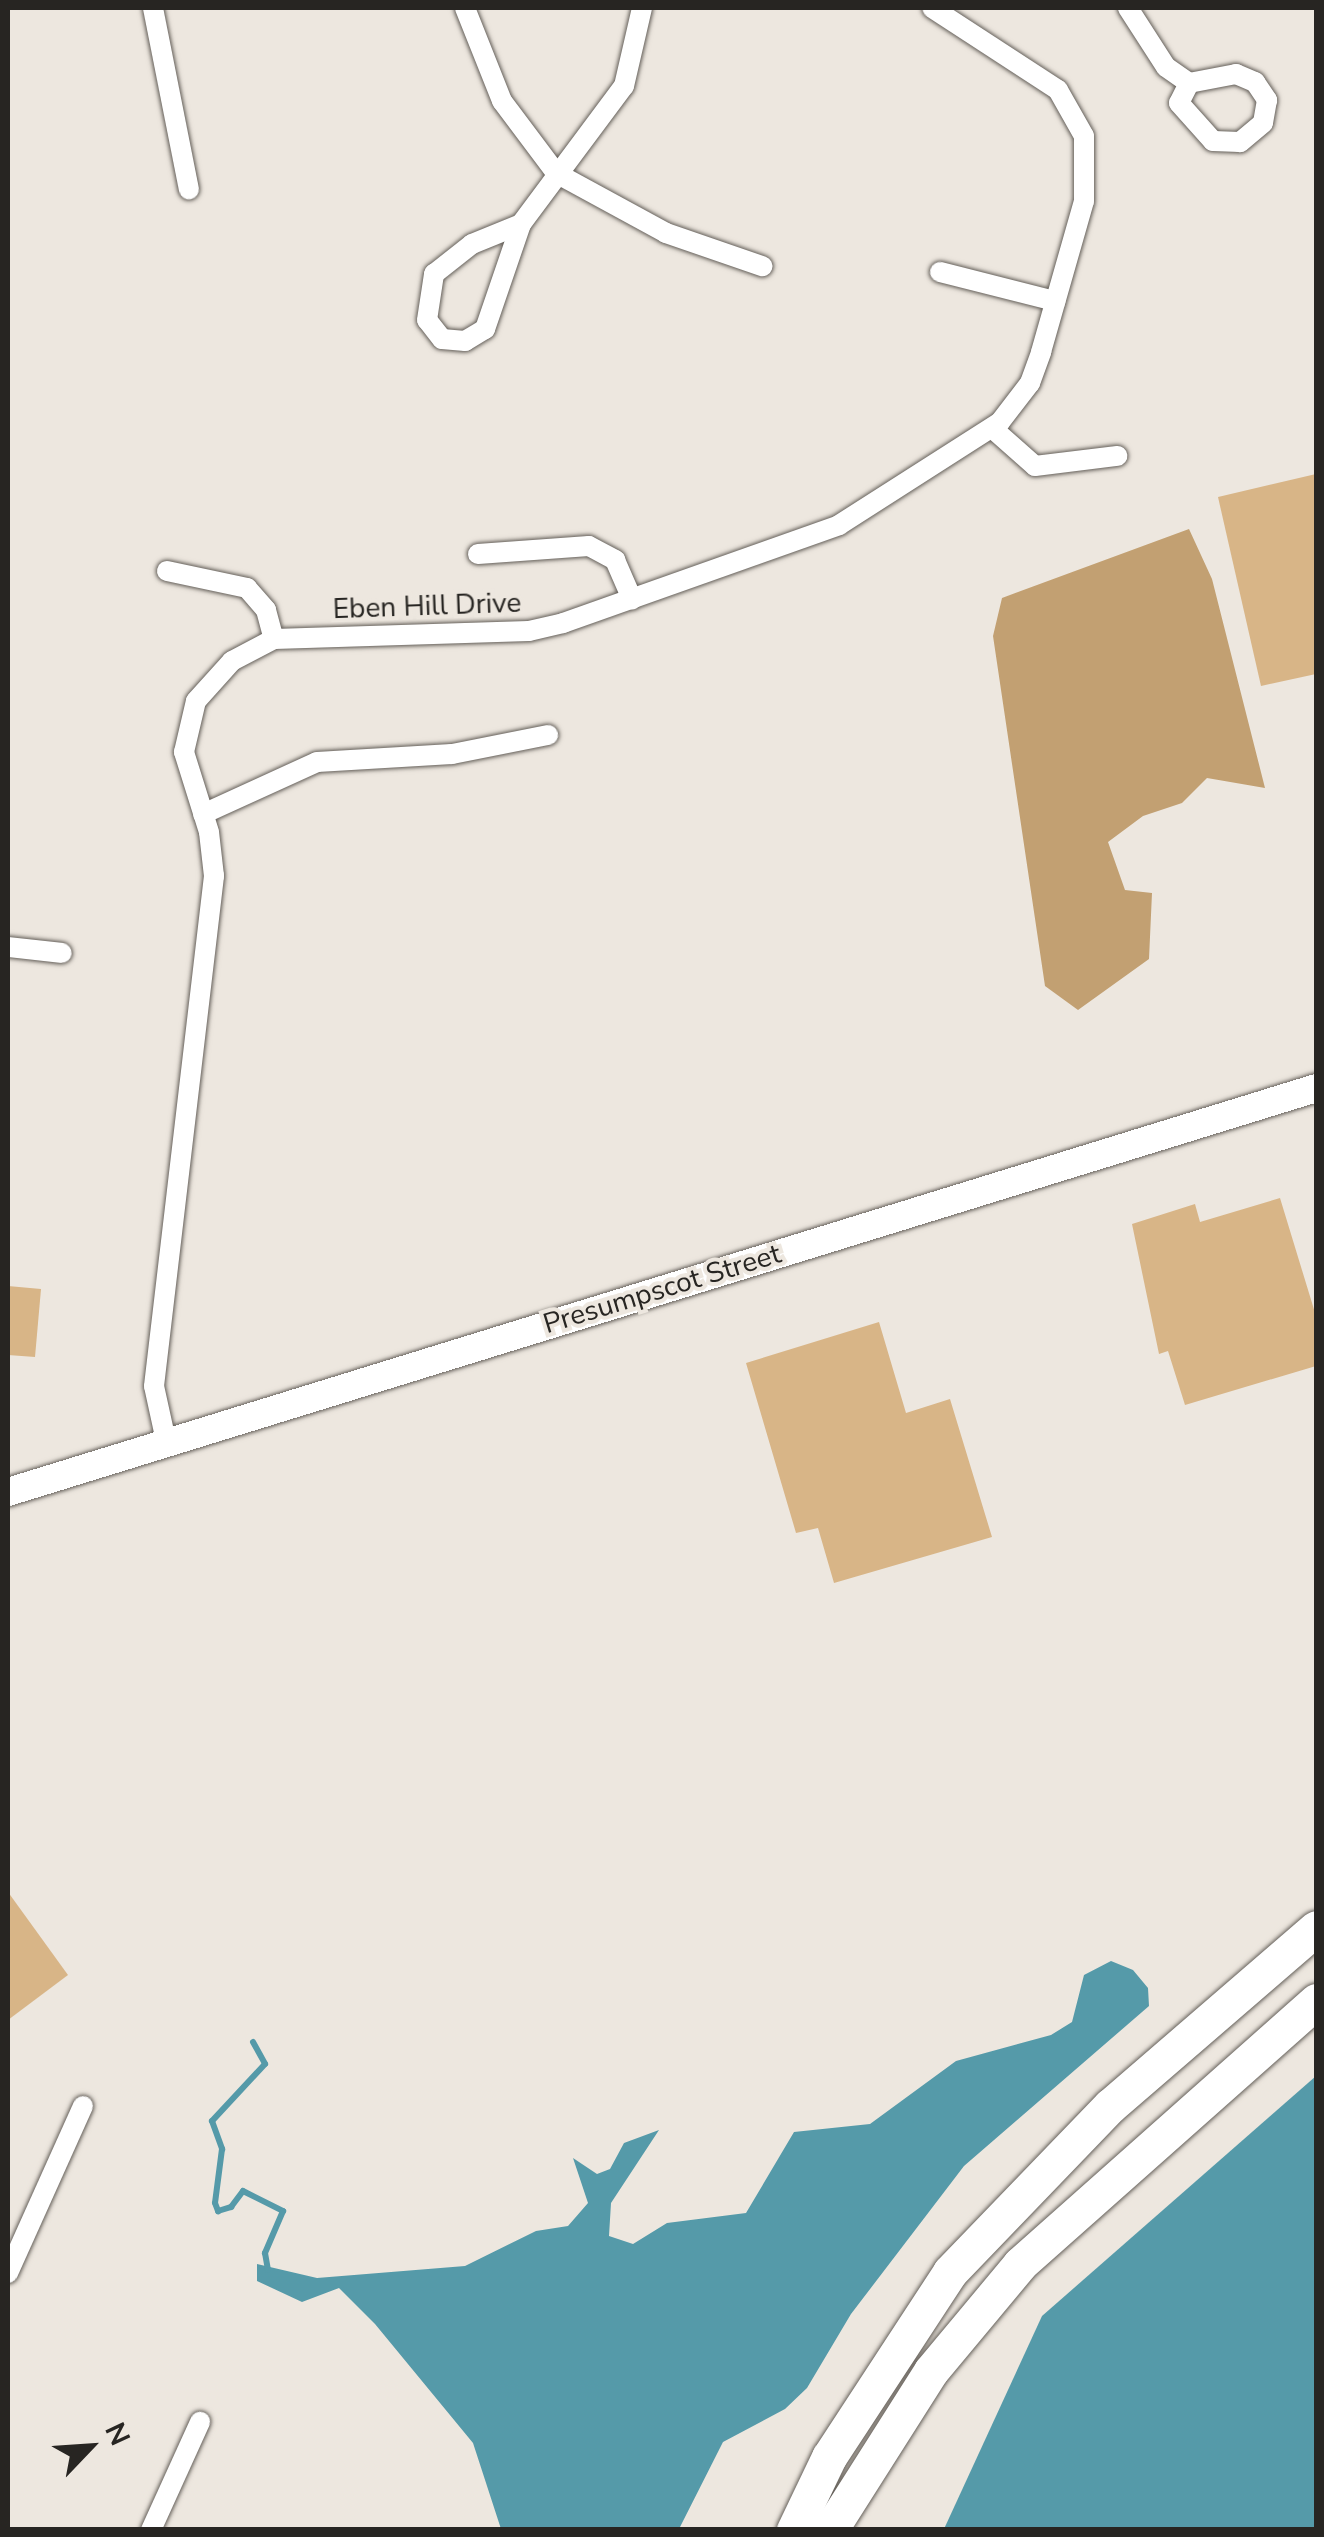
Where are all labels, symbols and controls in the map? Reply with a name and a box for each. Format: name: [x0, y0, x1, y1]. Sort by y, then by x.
street label: Eben Hill Drive: [332, 586, 522, 626]
street label: Presumpscot Street: [539, 1237, 785, 1341]
north arrow: [40, 2397, 140, 2497]
text: N: [96, 2417, 139, 2452]

